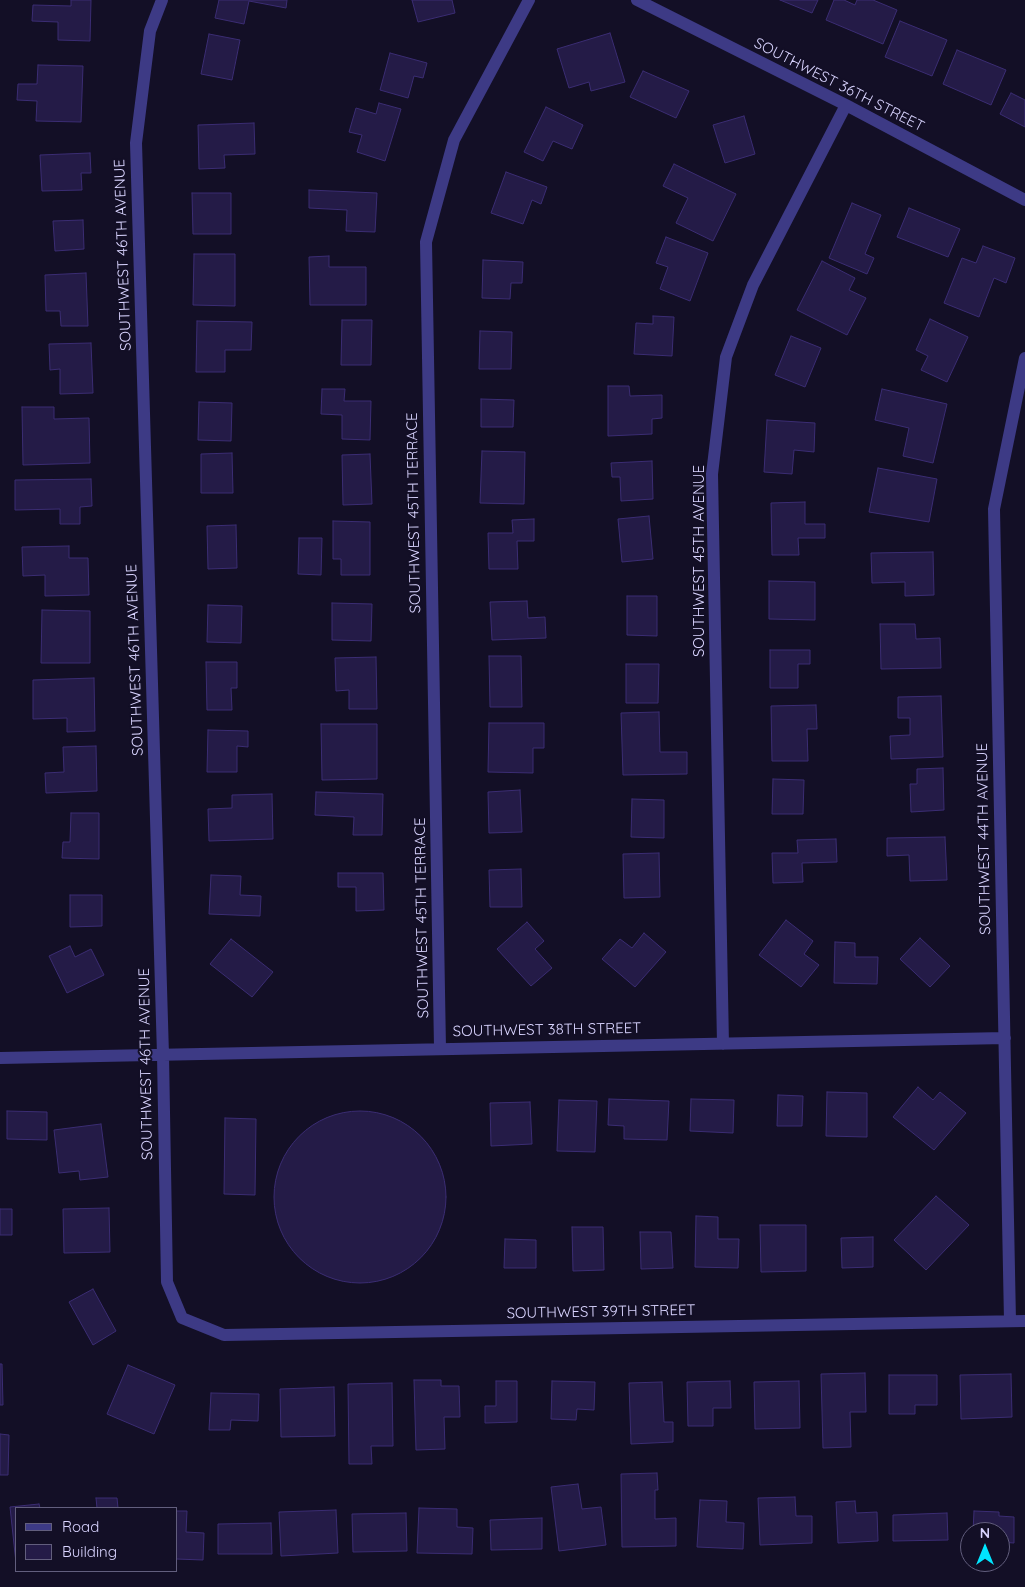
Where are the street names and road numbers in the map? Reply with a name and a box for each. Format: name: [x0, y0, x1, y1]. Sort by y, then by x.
street label: SOUTHWEST 36TH STREET: [751, 34, 927, 136]
street label: SOUTHWEST 46TH AVENUE: [111, 159, 135, 351]
street label: SOUTHWEST 45TH TERRACE: [403, 412, 425, 614]
street label: SOUTHWEST 45TH AVENUE: [690, 465, 708, 657]
street label: SOUTHWEST 46TH AVENUE: [123, 564, 147, 756]
street label: SOUTHWEST 44TH AVENUE: [973, 743, 995, 935]
street label: SOUTHWEST 45TH TERRACE: [411, 817, 433, 1019]
street label: SOUTHWEST 46TH AVENUE: [135, 968, 157, 1160]
street label: SOUTHWEST 38TH STREET: [453, 1019, 641, 1041]
street label: SOUTHWEST 39TH STREET: [506, 1301, 696, 1323]

